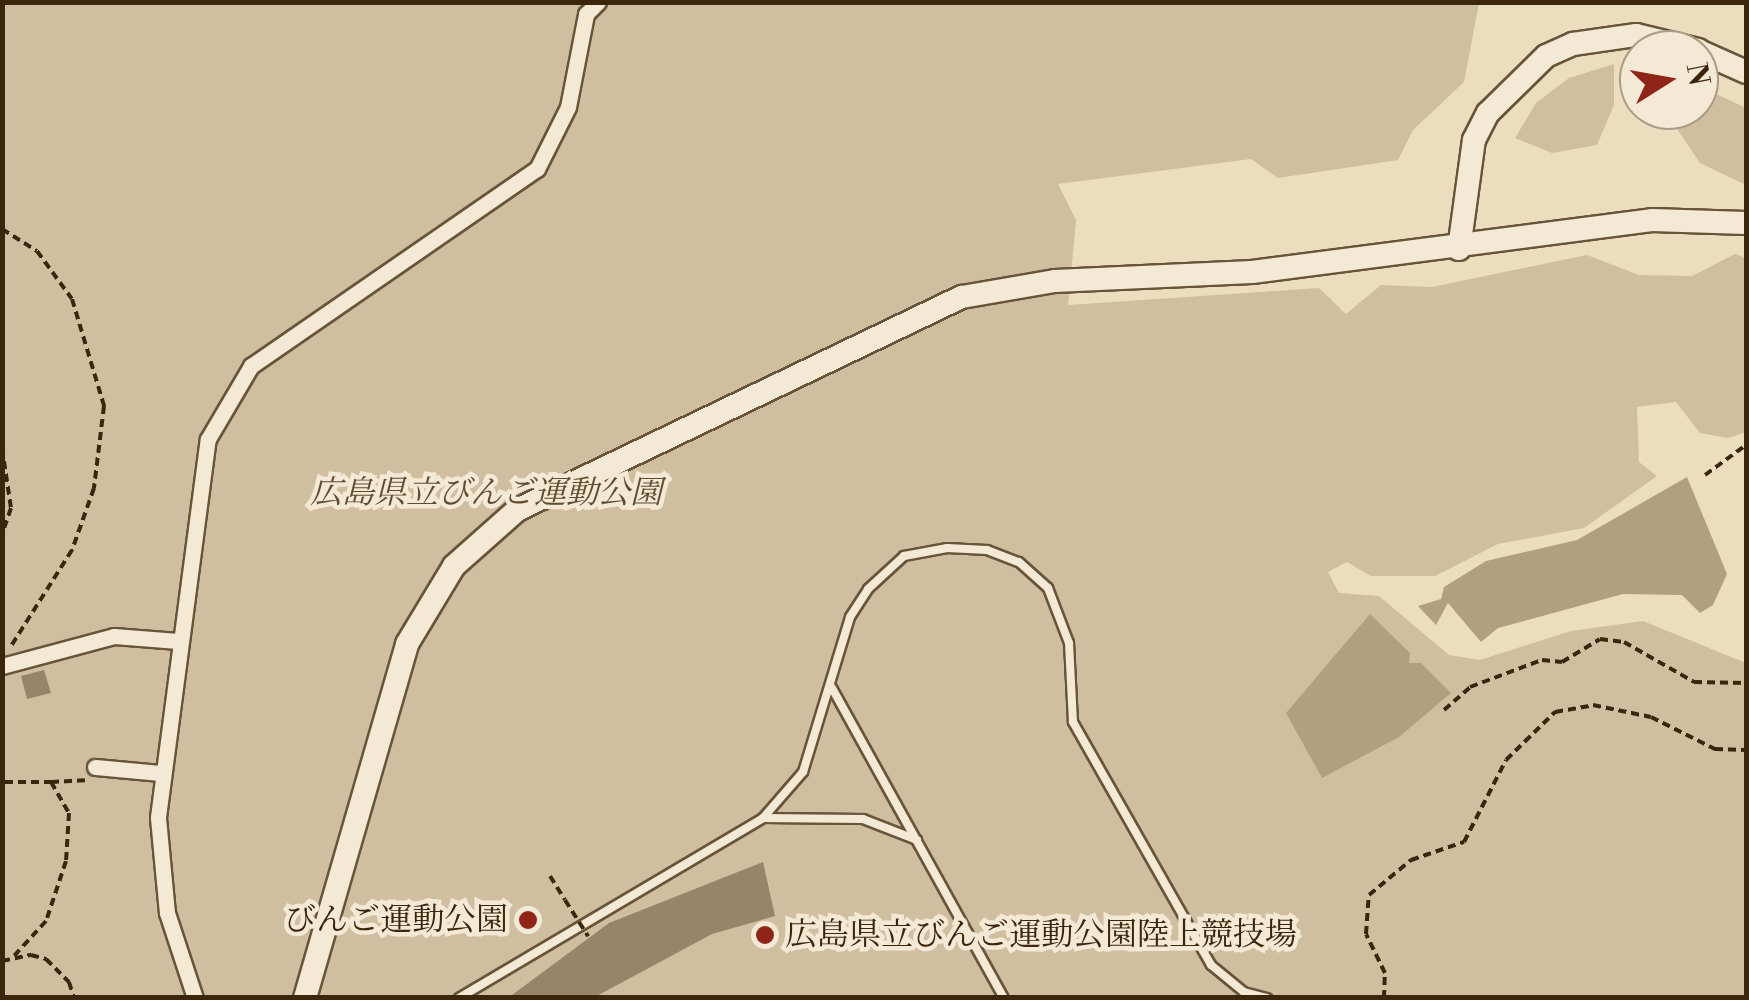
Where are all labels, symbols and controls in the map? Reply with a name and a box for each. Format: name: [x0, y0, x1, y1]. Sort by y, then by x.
north arrow: [1619, 30, 1719, 130]
text: N: [1678, 60, 1716, 89]
park label: 広島県立びんご運動公園: [310, 474, 662, 512]
place label: びんご運動公園: [284, 901, 508, 939]
marker: びんご運動公園: [517, 909, 539, 931]
place label: 広島県立びんご運動公園陸上競技場: [785, 916, 1297, 954]
marker: 広島県立びんご運動公園陸上競技場: [754, 924, 776, 946]

